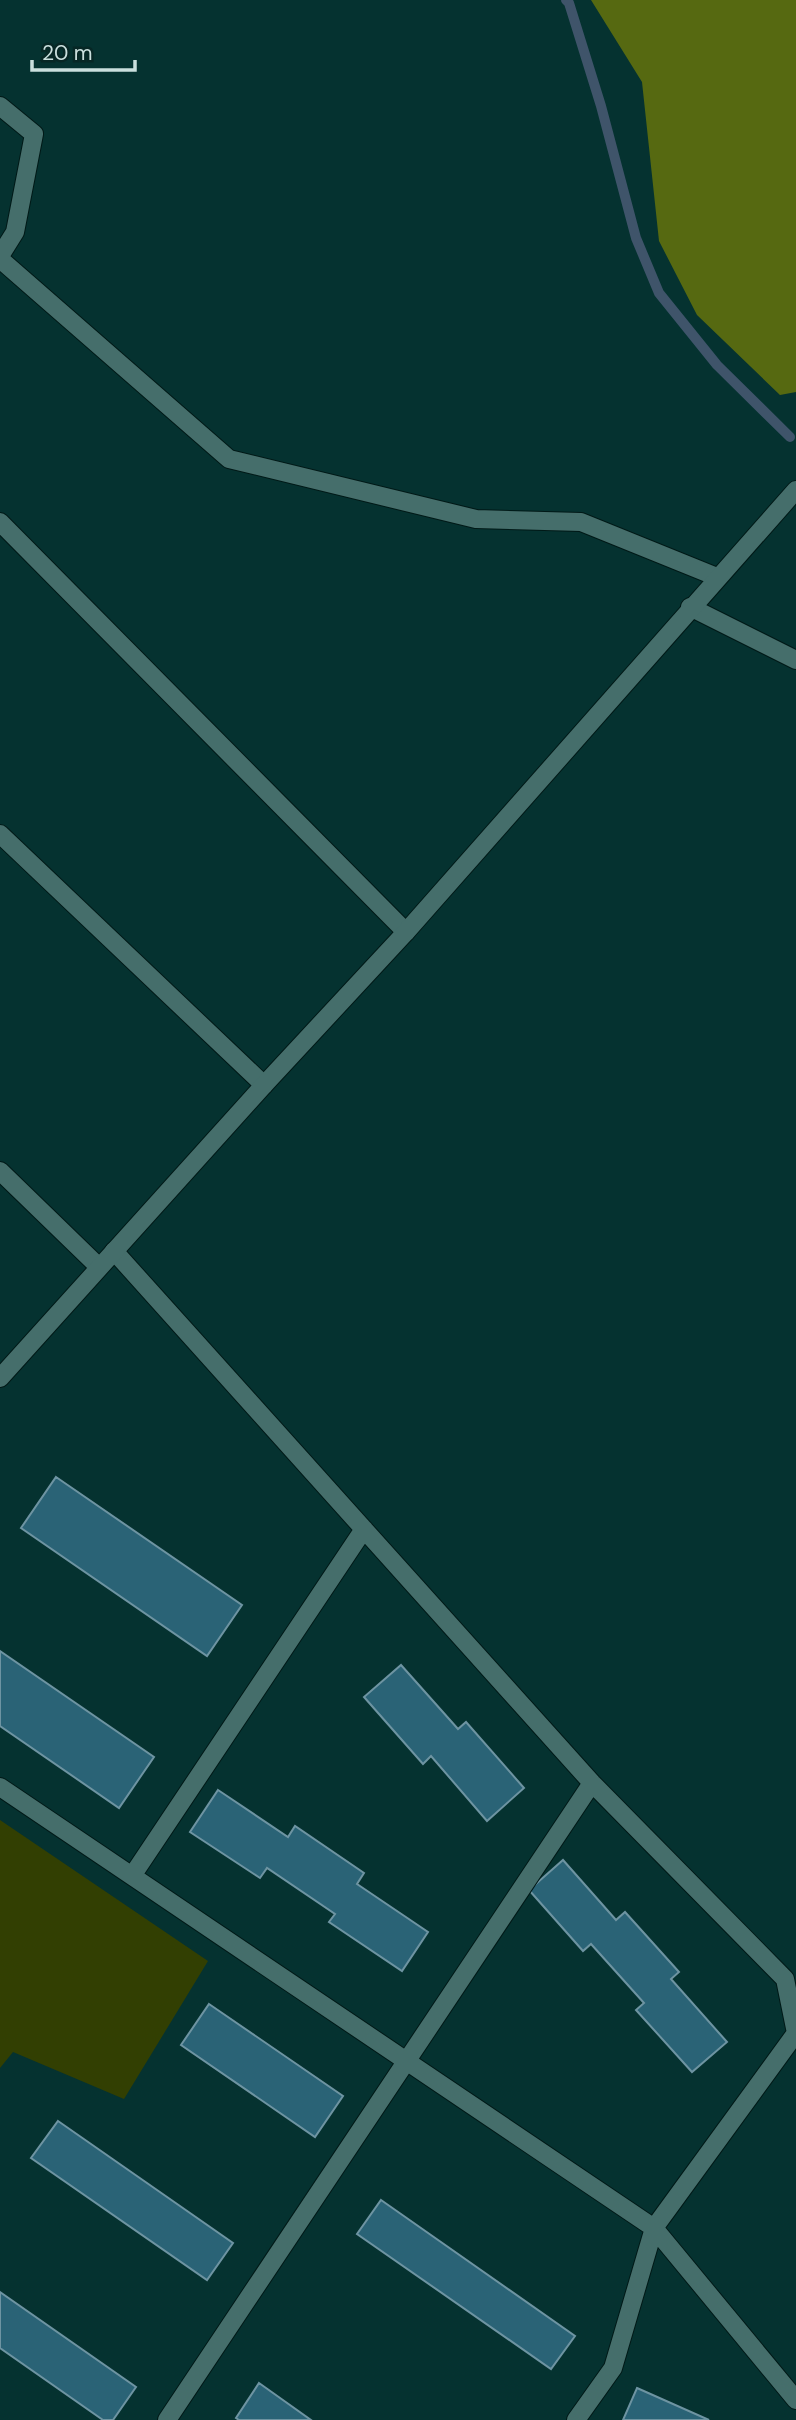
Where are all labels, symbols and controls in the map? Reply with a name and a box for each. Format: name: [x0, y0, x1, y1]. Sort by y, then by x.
scale bar: [32, 28, 135, 72]
text: 20 m: [42, 39, 93, 67]

